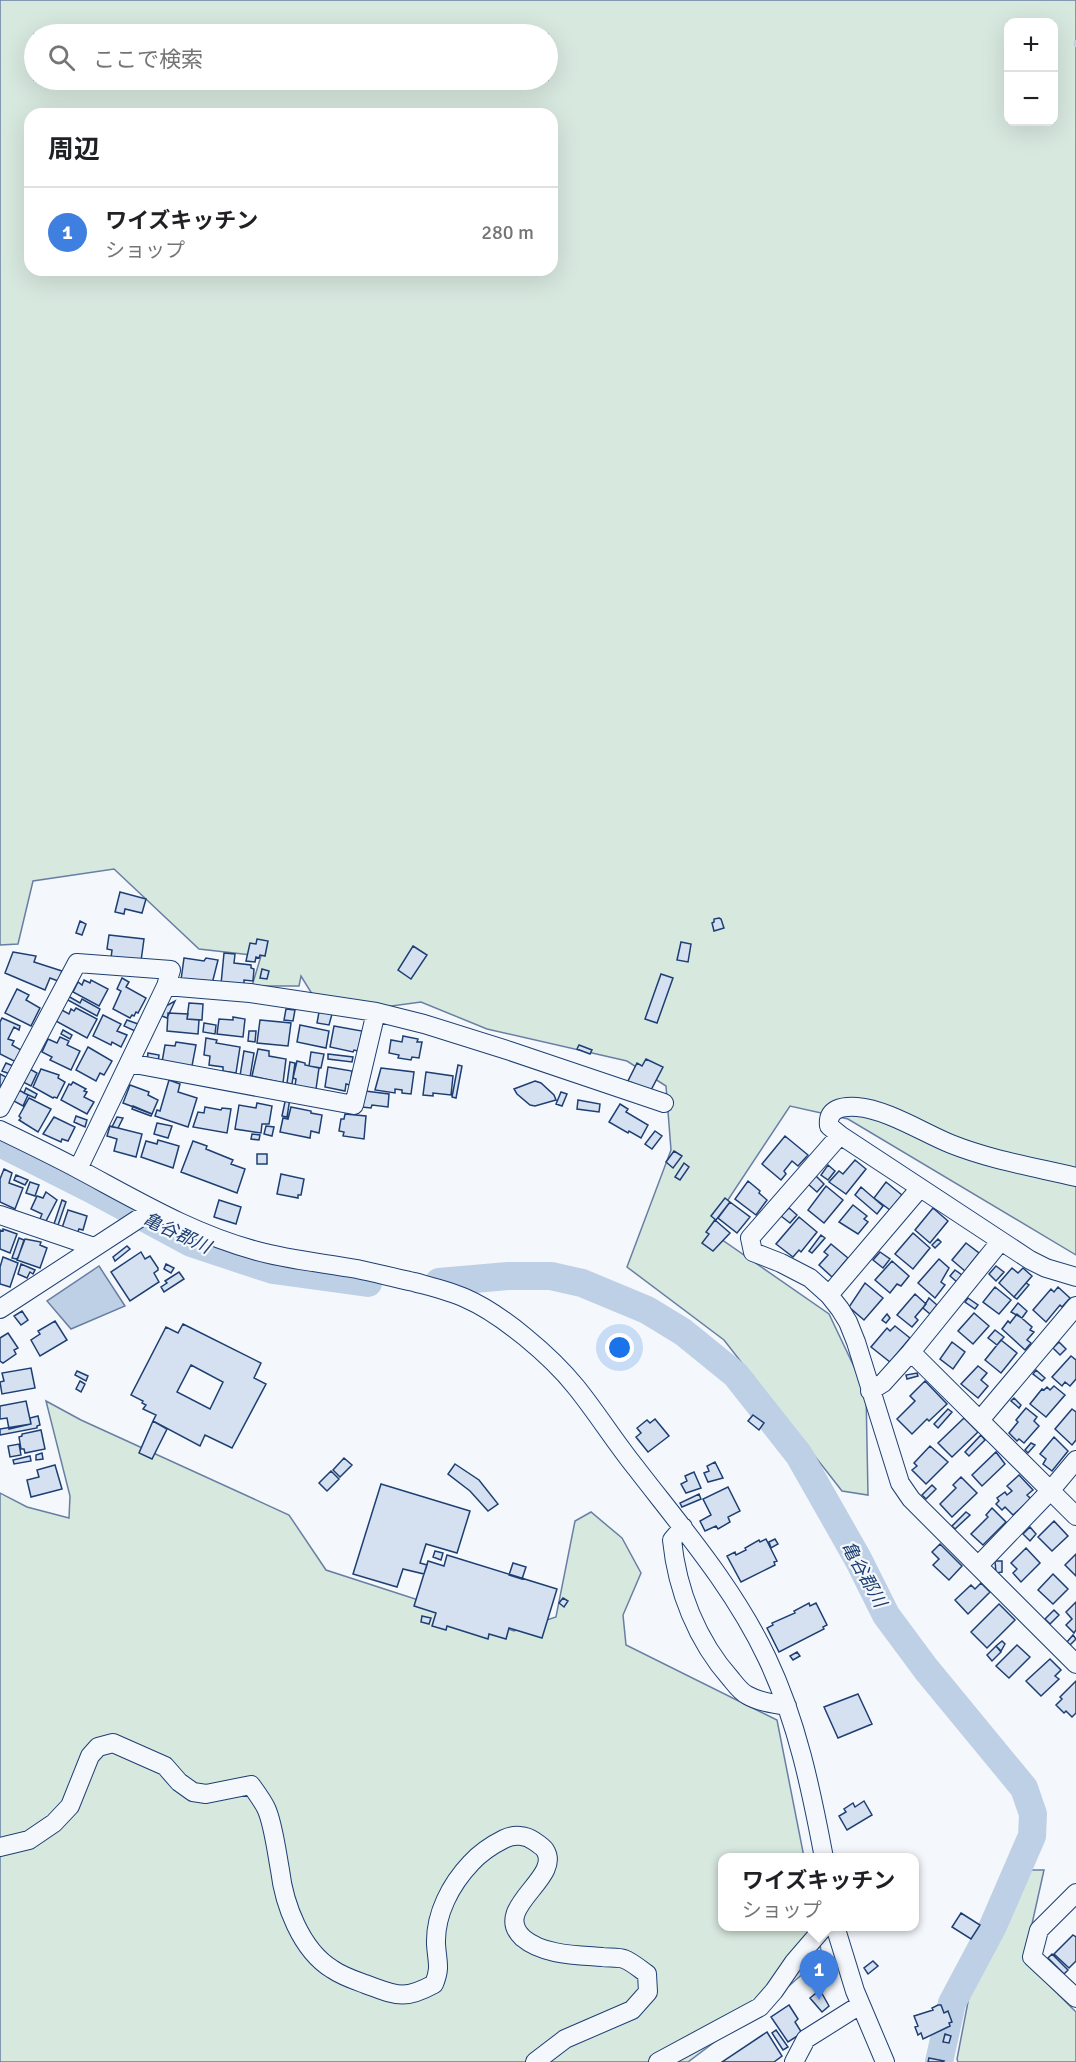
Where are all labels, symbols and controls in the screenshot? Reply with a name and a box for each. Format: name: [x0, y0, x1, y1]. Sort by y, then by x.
map controls: [1004, 18, 1058, 126]
button: +: [1004, 18, 1058, 72]
search box: [24, 24, 558, 90]
icon: search: [45, 41, 78, 74]
text: ここで検索: [93, 46, 203, 73]
button: −: [1004, 72, 1058, 126]
text: 周辺: [48, 134, 100, 166]
text: ワイズキッチン: [105, 207, 258, 234]
text: 1: [62, 220, 73, 245]
text: 280 m: [481, 220, 534, 245]
text: ショップ: [105, 238, 185, 263]
water label: 亀谷郡川: [140, 1208, 216, 1259]
your location: [605, 1333, 634, 1362]
water label: 亀谷郡川: [837, 1537, 892, 1613]
popup: [718, 1853, 919, 1931]
text: ワイズキッチン: [742, 1867, 895, 1894]
text: ショップ: [742, 1898, 822, 1923]
pin: 1: [800, 1950, 838, 2000]

